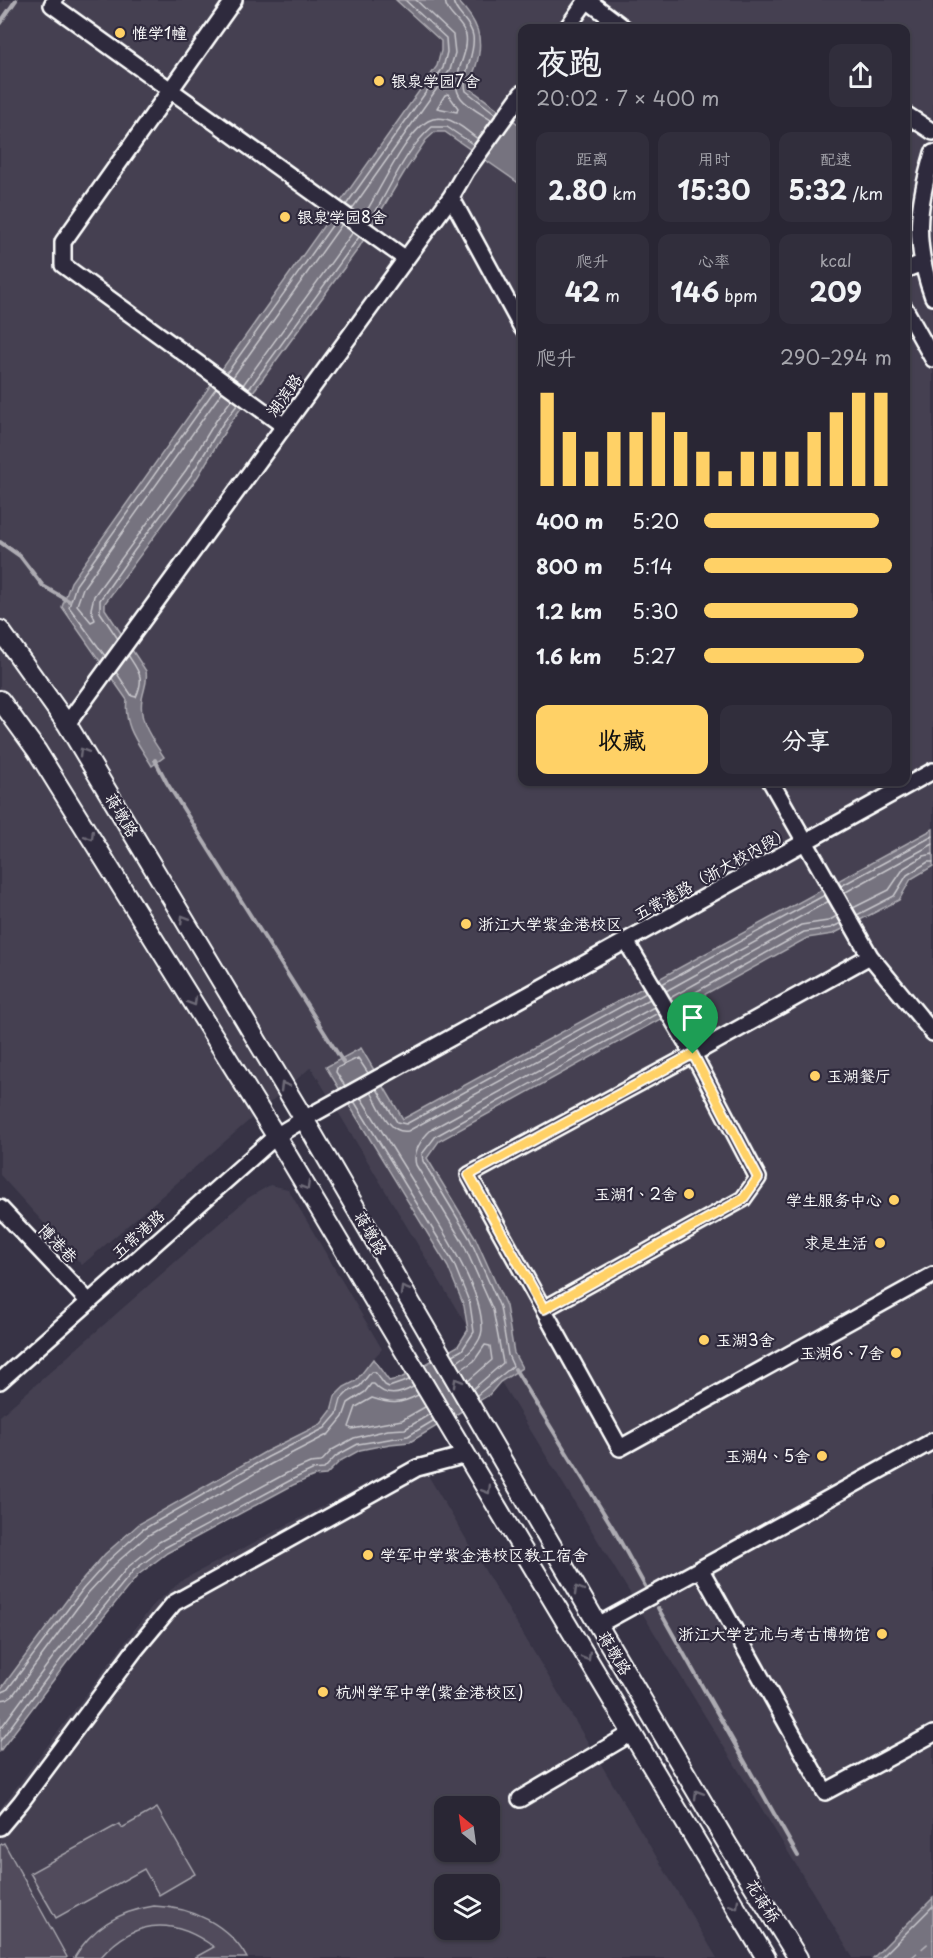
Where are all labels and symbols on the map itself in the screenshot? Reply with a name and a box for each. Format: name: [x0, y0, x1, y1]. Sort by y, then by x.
place label: 惟学1幢: [132, 20, 187, 44]
marker: 惟学1幢: [113, 26, 127, 40]
place label: 银泉学园7舍: [391, 68, 480, 92]
marker: 银泉学园7舍: [372, 74, 386, 88]
place label: 银泉学园8舍: [297, 204, 387, 228]
marker: 银泉学园8舍: [278, 210, 292, 224]
street label: 湖滨路: [259, 368, 307, 421]
one-way arrow: [79, 748, 91, 758]
street label: 蒋墩路: [100, 788, 146, 841]
street label: 五常港路（浙大校内段）: [629, 819, 794, 925]
one-way arrow: [83, 830, 95, 840]
place label: 浙江大学紫金港校区: [478, 911, 622, 935]
one-way arrow: [179, 915, 191, 925]
marker: 浙江大学紫金港校区: [459, 917, 473, 931]
pin: [667, 992, 718, 1054]
one-way arrow: [186, 996, 198, 1006]
place label: 玉湖餐厅: [827, 1063, 891, 1087]
marker: 玉湖餐厅: [808, 1069, 822, 1083]
one-way arrow: [280, 1082, 292, 1092]
one-way arrow: [299, 1180, 310, 1190]
place label: 玉湖1、2舍: [594, 1181, 677, 1205]
marker: 玉湖1、2舍: [682, 1187, 696, 1201]
place label: 学生服务中心: [786, 1187, 882, 1211]
marker: 学生服务中心: [887, 1193, 901, 1207]
street label: 五常港路: [106, 1203, 169, 1264]
street label: 蒋墩路: [349, 1206, 394, 1259]
street label: 博港巷: [33, 1217, 84, 1268]
place label: 求是生活: [804, 1230, 868, 1254]
marker: 求是生活: [873, 1236, 887, 1250]
one-way arrow: [400, 1286, 411, 1296]
place label: 玉湖3舍: [716, 1327, 775, 1351]
marker: 玉湖3舍: [697, 1333, 711, 1347]
place label: 玉湖6、7舍: [800, 1340, 884, 1364]
marker: 玉湖6、7舍: [889, 1346, 903, 1360]
one-way arrow: [453, 1377, 465, 1388]
place label: 玉湖4、5舍: [725, 1443, 810, 1467]
marker: 玉湖4、5舍: [815, 1449, 829, 1463]
one-way arrow: [480, 1484, 492, 1494]
place label: 学军中学紫金港校区教工宿舍: [380, 1542, 588, 1566]
marker: 学军中学紫金港校区教工宿舍: [361, 1548, 375, 1562]
one-way arrow: [574, 1586, 585, 1596]
place label: 浙江大学艺术与考古博物馆: [678, 1621, 870, 1645]
street label: 蒋墩路: [593, 1626, 639, 1679]
marker: 浙江大学艺术与考古博物馆: [875, 1627, 889, 1641]
one-way arrow: [580, 1651, 592, 1661]
place label: 杭州学军中学(紫金港校区): [335, 1679, 524, 1703]
marker: 杭州学军中学(紫金港校区): [316, 1685, 330, 1699]
one-way arrow: [694, 1790, 705, 1800]
north arrow: [434, 1796, 500, 1862]
street label: 花蒋桥: [741, 1874, 787, 1927]
one-way arrow: [727, 1899, 739, 1909]

